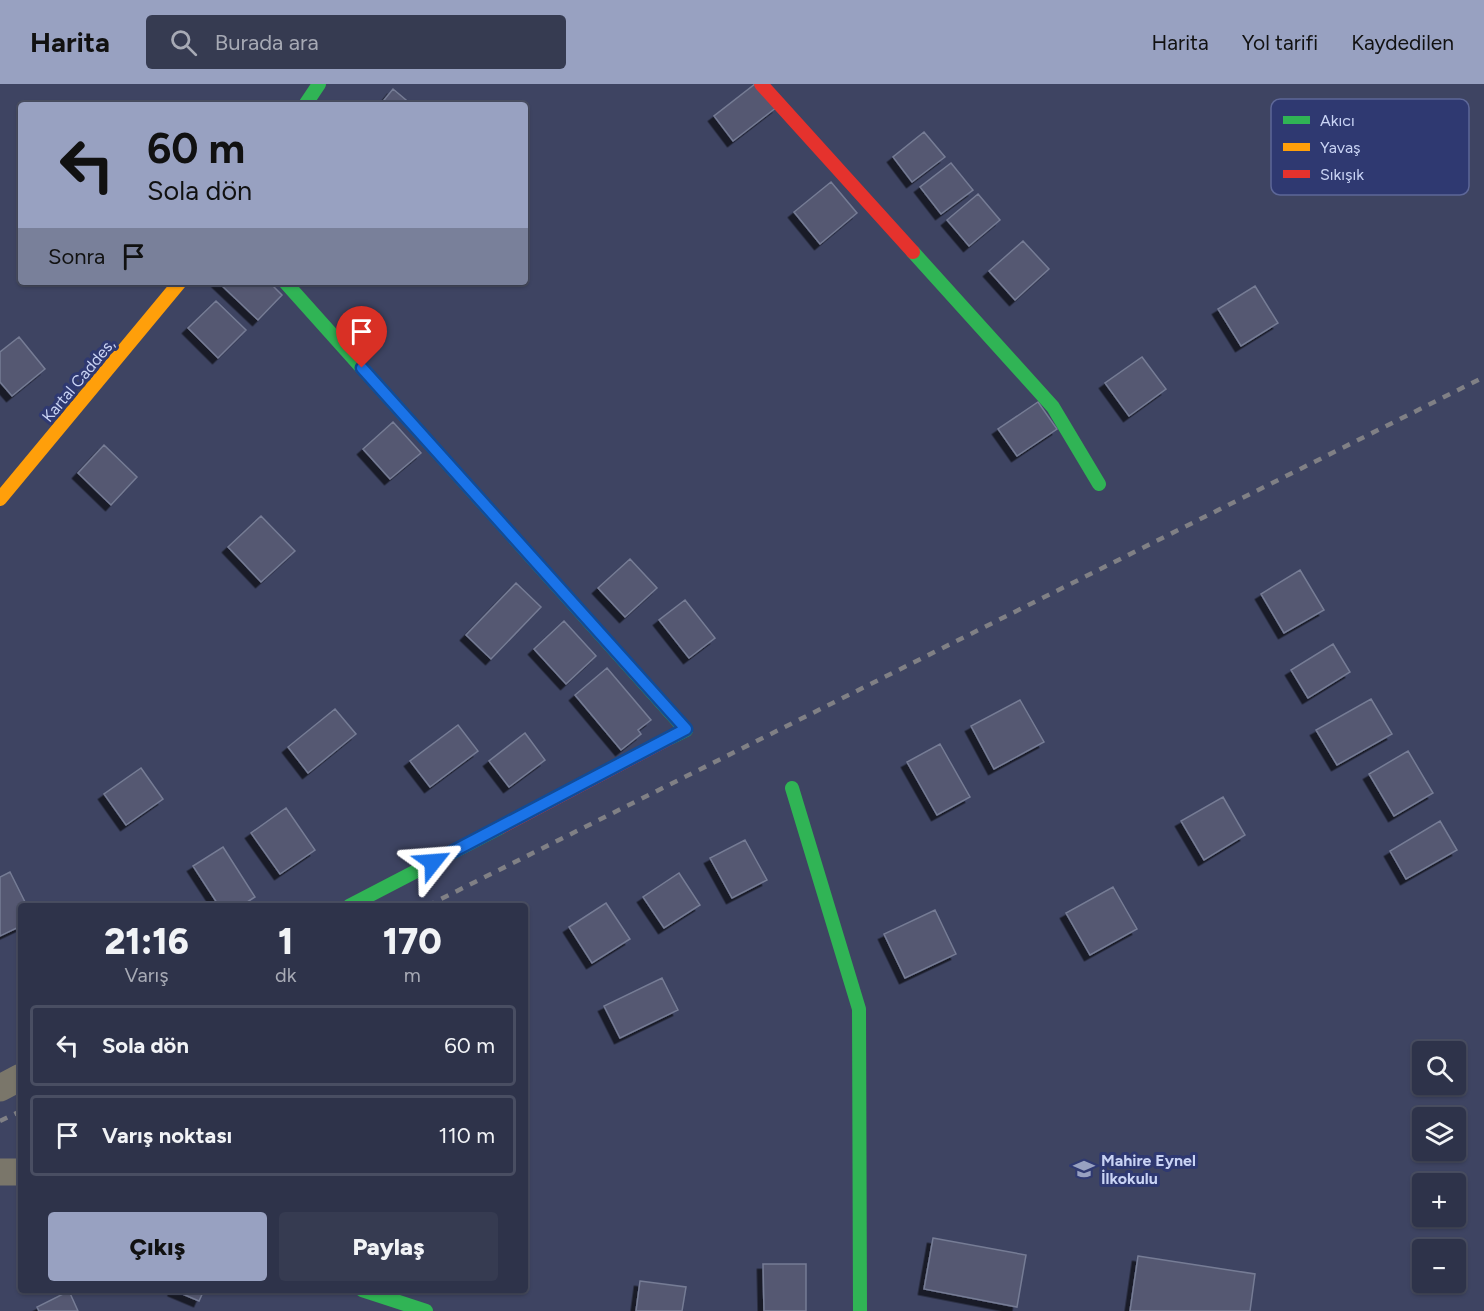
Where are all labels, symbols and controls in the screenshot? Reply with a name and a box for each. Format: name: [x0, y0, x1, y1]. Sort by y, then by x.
search box: [146, 15, 566, 69]
text: Harita: [30, 25, 110, 59]
icon: search: [167, 26, 200, 59]
text: Burada ara: [215, 29, 319, 56]
text: Harita: [1152, 30, 1209, 55]
text: Yol tarifi: [1242, 30, 1318, 55]
text: Kaydedilen: [1351, 30, 1454, 55]
legend: [1271, 99, 1469, 195]
text: Akıcı: [1320, 111, 1355, 130]
text: 60 m: [147, 123, 245, 174]
icon: left: [48, 126, 126, 204]
text: Yavaş: [1320, 138, 1361, 157]
text: Sıkışık: [1320, 165, 1364, 184]
text: Sola dön: [147, 174, 252, 207]
icon: arrive: [117, 240, 150, 273]
text: Sonra: [48, 243, 105, 270]
pin: [336, 306, 387, 368]
icon: arrive: [345, 315, 378, 348]
street label: Kartal Caddes,: [38, 335, 119, 426]
position arrow: [401, 830, 465, 894]
text: 21:16: [104, 920, 189, 963]
text: 1: [278, 920, 293, 963]
text: 170: [383, 920, 442, 963]
text: Varış: [124, 963, 169, 987]
text: dk: [275, 963, 296, 987]
text: m: [404, 963, 421, 987]
icon: left: [51, 1029, 84, 1062]
text: Sola dön: [102, 1032, 189, 1059]
text: 60 m: [444, 1032, 495, 1059]
map controls: [1412, 1041, 1466, 1293]
button: search: [1412, 1041, 1466, 1095]
button: layers: [1412, 1107, 1466, 1161]
icon: arrive: [51, 1119, 84, 1152]
text: Varış noktası: [102, 1122, 232, 1149]
text: 110 m: [439, 1122, 495, 1149]
place label: Mahire Eynel İlkokulu: [1101, 1151, 1196, 1188]
school or university icon: Mahire Eynel İlkokulu: [1072, 1157, 1096, 1181]
button: +: [1412, 1173, 1466, 1227]
button: Çıkış: [48, 1212, 267, 1281]
button: Paylaş: [279, 1212, 498, 1281]
button: −: [1412, 1239, 1466, 1293]

